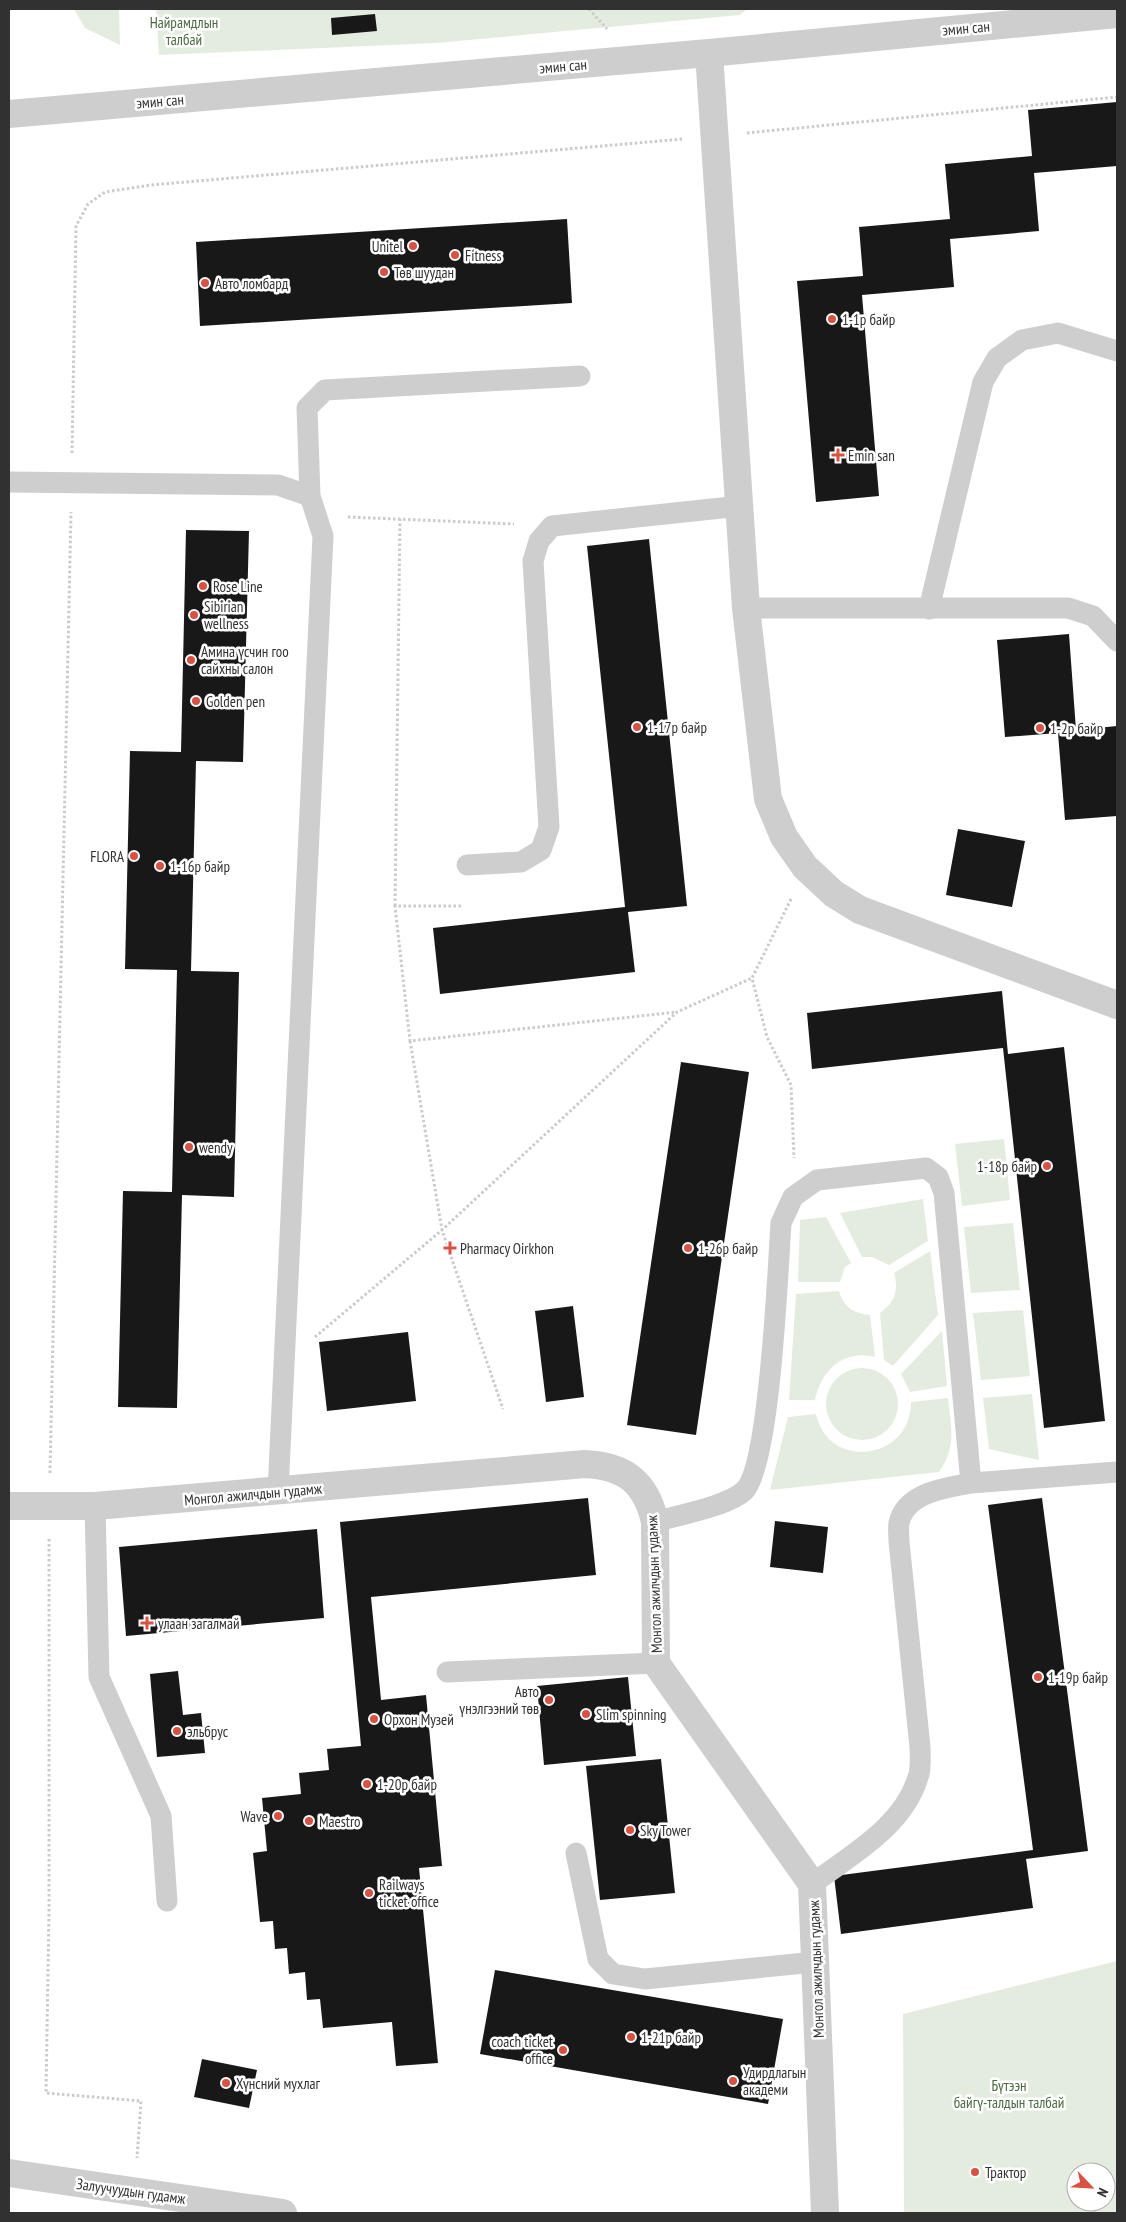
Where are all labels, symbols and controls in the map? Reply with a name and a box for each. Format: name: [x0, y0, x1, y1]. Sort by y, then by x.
park label: Найрамдлын талбай: [150, 13, 218, 49]
street label: эмин сан: [941, 16, 991, 40]
street label: эмин сан: [538, 54, 588, 78]
street label: эмин сан: [135, 89, 185, 113]
place label: Unitel: [372, 237, 403, 256]
marker: Unitel: [407, 240, 419, 252]
place label: Fitness: [465, 246, 502, 265]
marker: Fitness: [449, 249, 461, 261]
place label: Төв шуудан: [394, 263, 454, 282]
marker: Төв шуудан: [378, 266, 390, 278]
place label: Авто ломбард: [215, 274, 289, 293]
marker: Авто ломбард: [199, 277, 211, 289]
place label: 1-1р байр: [842, 310, 895, 329]
marker: 1-1р байр: [826, 313, 838, 325]
place label: Emin san: [848, 446, 895, 465]
marker: Emin san: [832, 449, 844, 461]
place label: Rose Line: [213, 577, 263, 596]
marker: Rose Line: [197, 580, 209, 592]
place label: Sibirian wellness: [204, 597, 249, 633]
marker: Sibirian wellness: [188, 609, 200, 621]
place label: Амина үсчин гоо сайхны салон: [201, 642, 289, 678]
marker: Амина үсчин гоо сайхны салон: [185, 654, 197, 666]
place label: Golden pen: [206, 692, 265, 711]
marker: Golden pen: [190, 695, 202, 707]
place label: 1-17р байр: [647, 718, 707, 737]
place label: 1-2р байр: [1050, 719, 1103, 738]
marker: 1-17р байр: [631, 721, 643, 733]
marker: 1-2р байр: [1034, 722, 1046, 734]
place label: FLORA: [90, 847, 125, 866]
marker: FLORA: [128, 850, 140, 862]
place label: 1-16р байр: [170, 857, 230, 876]
marker: 1-16р байр: [154, 860, 166, 872]
place label: wendy: [199, 1138, 233, 1157]
marker: wendy: [183, 1141, 195, 1153]
place label: 1-18р байр: [977, 1157, 1037, 1176]
marker: 1-18р байр: [1041, 1160, 1053, 1172]
place label: Pharmacy Oirkhon: [460, 1239, 554, 1258]
place label: 1-26р байр: [698, 1239, 758, 1258]
marker: Pharmacy Oirkhon: [444, 1242, 456, 1254]
marker: 1-26р байр: [682, 1242, 694, 1254]
street label: Монгол ажилчдын гудамж: [183, 1478, 323, 1509]
street label: Монгол ажилчдын гудамж: [642, 1514, 666, 1653]
place label: улаан загалмай: [158, 1614, 239, 1633]
marker: улаан загалмай: [140, 1616, 154, 1630]
place label: 1-19р байр: [1048, 1668, 1108, 1687]
marker: 1-19р байр: [1032, 1671, 1044, 1683]
place label: Авто үнэлгээний төв: [459, 1682, 539, 1718]
marker: Авто үнэлгээний төв: [543, 1694, 555, 1706]
place label: Slim spinning: [596, 1705, 666, 1724]
marker: Slim spinning: [580, 1708, 592, 1720]
place label: Орхон Myзей: [384, 1710, 454, 1729]
marker: Орхон Myзей: [368, 1713, 380, 1725]
place label: эльбрус: [187, 1722, 229, 1741]
marker: эльбрус: [171, 1725, 183, 1737]
place label: 1-20р байр: [377, 1775, 437, 1794]
marker: 1-20р байр: [361, 1778, 373, 1790]
place label: Wave: [240, 1807, 268, 1826]
marker: Wave: [272, 1810, 284, 1822]
place label: Maestro: [319, 1812, 361, 1831]
marker: Maestro: [303, 1815, 315, 1827]
place label: Sky Tower: [640, 1821, 692, 1840]
marker: Sky Tower: [624, 1824, 636, 1836]
place label: Railways ticket office: [379, 1875, 439, 1911]
marker: Railways ticket office: [363, 1887, 375, 1899]
street label: Монгол ажилчдын гудамж: [804, 1899, 828, 2038]
place label: 1-21р байр: [641, 2028, 701, 2047]
marker: 1-21р байр: [625, 2031, 637, 2043]
place label: coach ticket office: [492, 2032, 553, 2068]
marker: coach ticket office: [557, 2044, 569, 2056]
place label: Удирдлагын академи: [743, 2063, 806, 2099]
place label: Хүнсний мухлаг: [236, 2074, 321, 2093]
marker: Удирдлагын академи: [727, 2075, 739, 2087]
park label: Бүтээн байгү-талдын талбай: [954, 2076, 1064, 2112]
marker: Хүнсний мухлаг: [220, 2077, 232, 2089]
north arrow: [1066, 2162, 1116, 2212]
place label: Трактор: [985, 2163, 1026, 2182]
marker: Трактор: [969, 2166, 981, 2178]
street label: Залуучуудын гудамж: [75, 2174, 188, 2208]
text: N: [1093, 2185, 1113, 2200]

